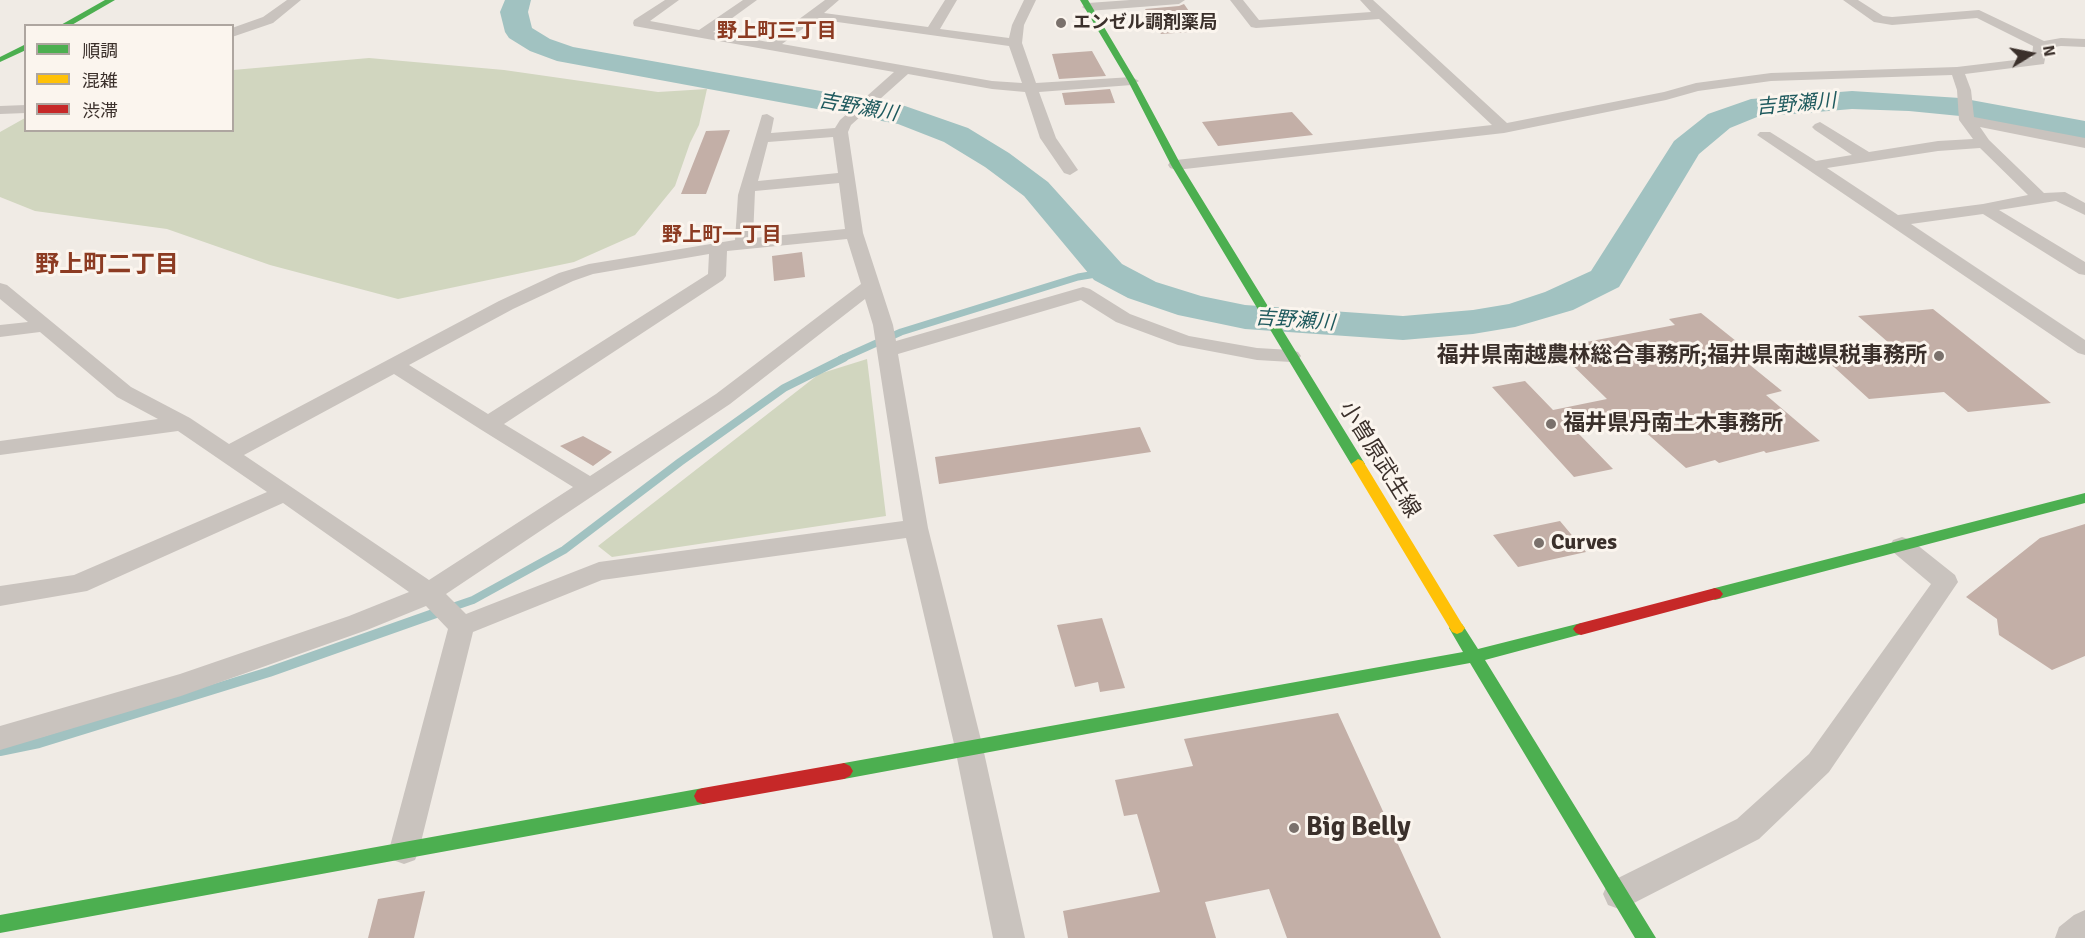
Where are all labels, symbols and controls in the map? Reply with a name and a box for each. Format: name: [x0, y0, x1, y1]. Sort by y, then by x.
place label: エンゼル調剤薬局: [1073, 12, 1217, 34]
marker: エンゼル調剤薬局: [1054, 16, 1068, 30]
district label: 野上町三丁目: [717, 20, 837, 44]
legend: [24, 24, 234, 132]
north arrow: [2001, 24, 2061, 84]
text: 順調: [82, 40, 118, 62]
text: N: [2038, 44, 2060, 58]
text: 混雑: [82, 70, 118, 92]
water label: 吉野瀬川: [817, 89, 899, 127]
water label: 吉野瀬川: [1755, 90, 1837, 120]
text: 渋滞: [82, 100, 118, 122]
district label: 野上町一丁目: [662, 224, 782, 248]
district label: 野上町二丁目: [35, 252, 179, 280]
water label: 吉野瀬川: [1254, 306, 1336, 336]
place label: 福井県南越農林総合事務所;福井県南越県税事務所: [1436, 343, 1927, 369]
marker: 福井県南越農林総合事務所;福井県南越県税事務所: [1932, 349, 1946, 363]
street label: 小曽原武生線: [1333, 397, 1425, 523]
place label: 福井県丹南土木事務所: [1563, 411, 1783, 437]
marker: 福井県丹南土木事務所: [1544, 417, 1558, 431]
place label: Curves: [1551, 530, 1617, 556]
marker: Curves: [1532, 536, 1546, 550]
place label: Big Belly: [1306, 812, 1411, 844]
marker: Big Belly: [1287, 821, 1301, 835]

